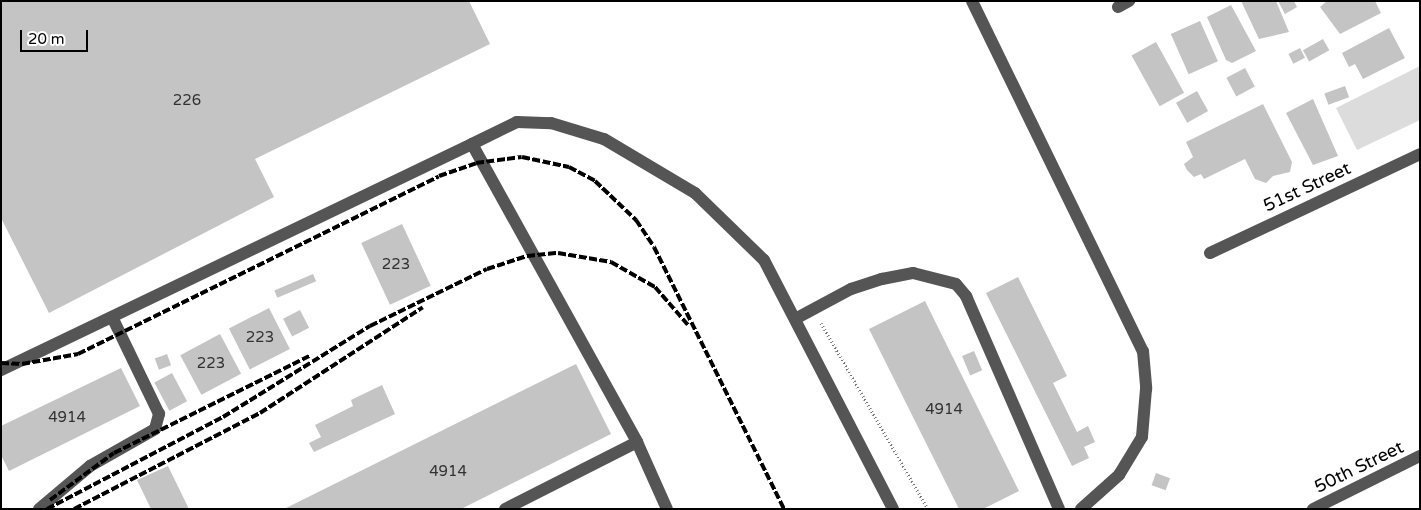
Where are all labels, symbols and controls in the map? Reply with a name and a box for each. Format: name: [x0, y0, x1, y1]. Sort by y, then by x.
scale bar: [22, 20, 90, 52]
text: 20 m: [28, 30, 65, 48]
house number: 226: [173, 92, 201, 110]
street label: 51st Street: [1260, 157, 1354, 217]
house number: 223: [382, 256, 410, 274]
house number: 223: [246, 329, 274, 347]
house number: 223: [197, 355, 225, 373]
house number: 4914: [925, 401, 963, 419]
house number: 4914: [48, 409, 86, 427]
street label: 50th Street: [1311, 436, 1407, 498]
house number: 4914: [429, 463, 467, 481]

